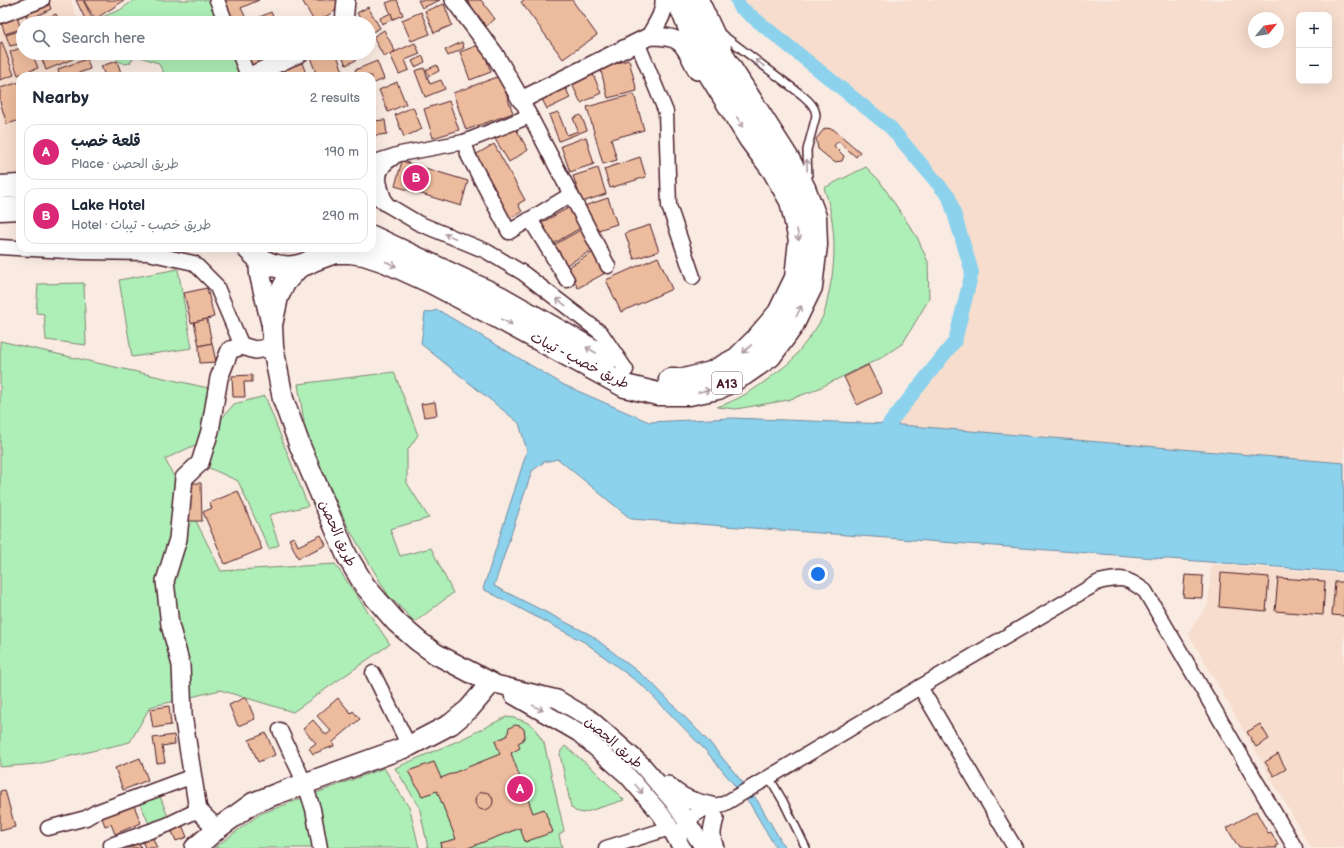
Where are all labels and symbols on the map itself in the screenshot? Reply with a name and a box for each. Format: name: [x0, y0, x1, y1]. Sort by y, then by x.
north arrow: [1248, 12, 1284, 48]
one-way arrow: [754, 58, 765, 67]
one-way arrow: [736, 116, 744, 128]
one-way arrow: [804, 159, 811, 172]
pin: B: [403, 163, 429, 193]
one-way arrow: [794, 229, 802, 242]
one-way arrow: [445, 232, 457, 240]
one-way arrow: [384, 261, 396, 268]
one-way arrow: [556, 298, 567, 307]
one-way arrow: [796, 305, 803, 317]
one-way arrow: [501, 319, 513, 326]
street label: طريق خصب - تيبات: [528, 328, 632, 393]
one-way arrow: [742, 344, 752, 354]
one-way arrow: [585, 345, 597, 353]
road number: A13: [712, 372, 742, 394]
one-way arrow: [697, 386, 710, 394]
street label: طريق الحصن: [315, 497, 360, 569]
your location: [808, 564, 828, 584]
one-way arrow: [532, 705, 544, 713]
street label: طريق الحصن: [581, 713, 646, 772]
pin: A: [507, 774, 533, 804]
one-way arrow: [634, 784, 643, 794]

